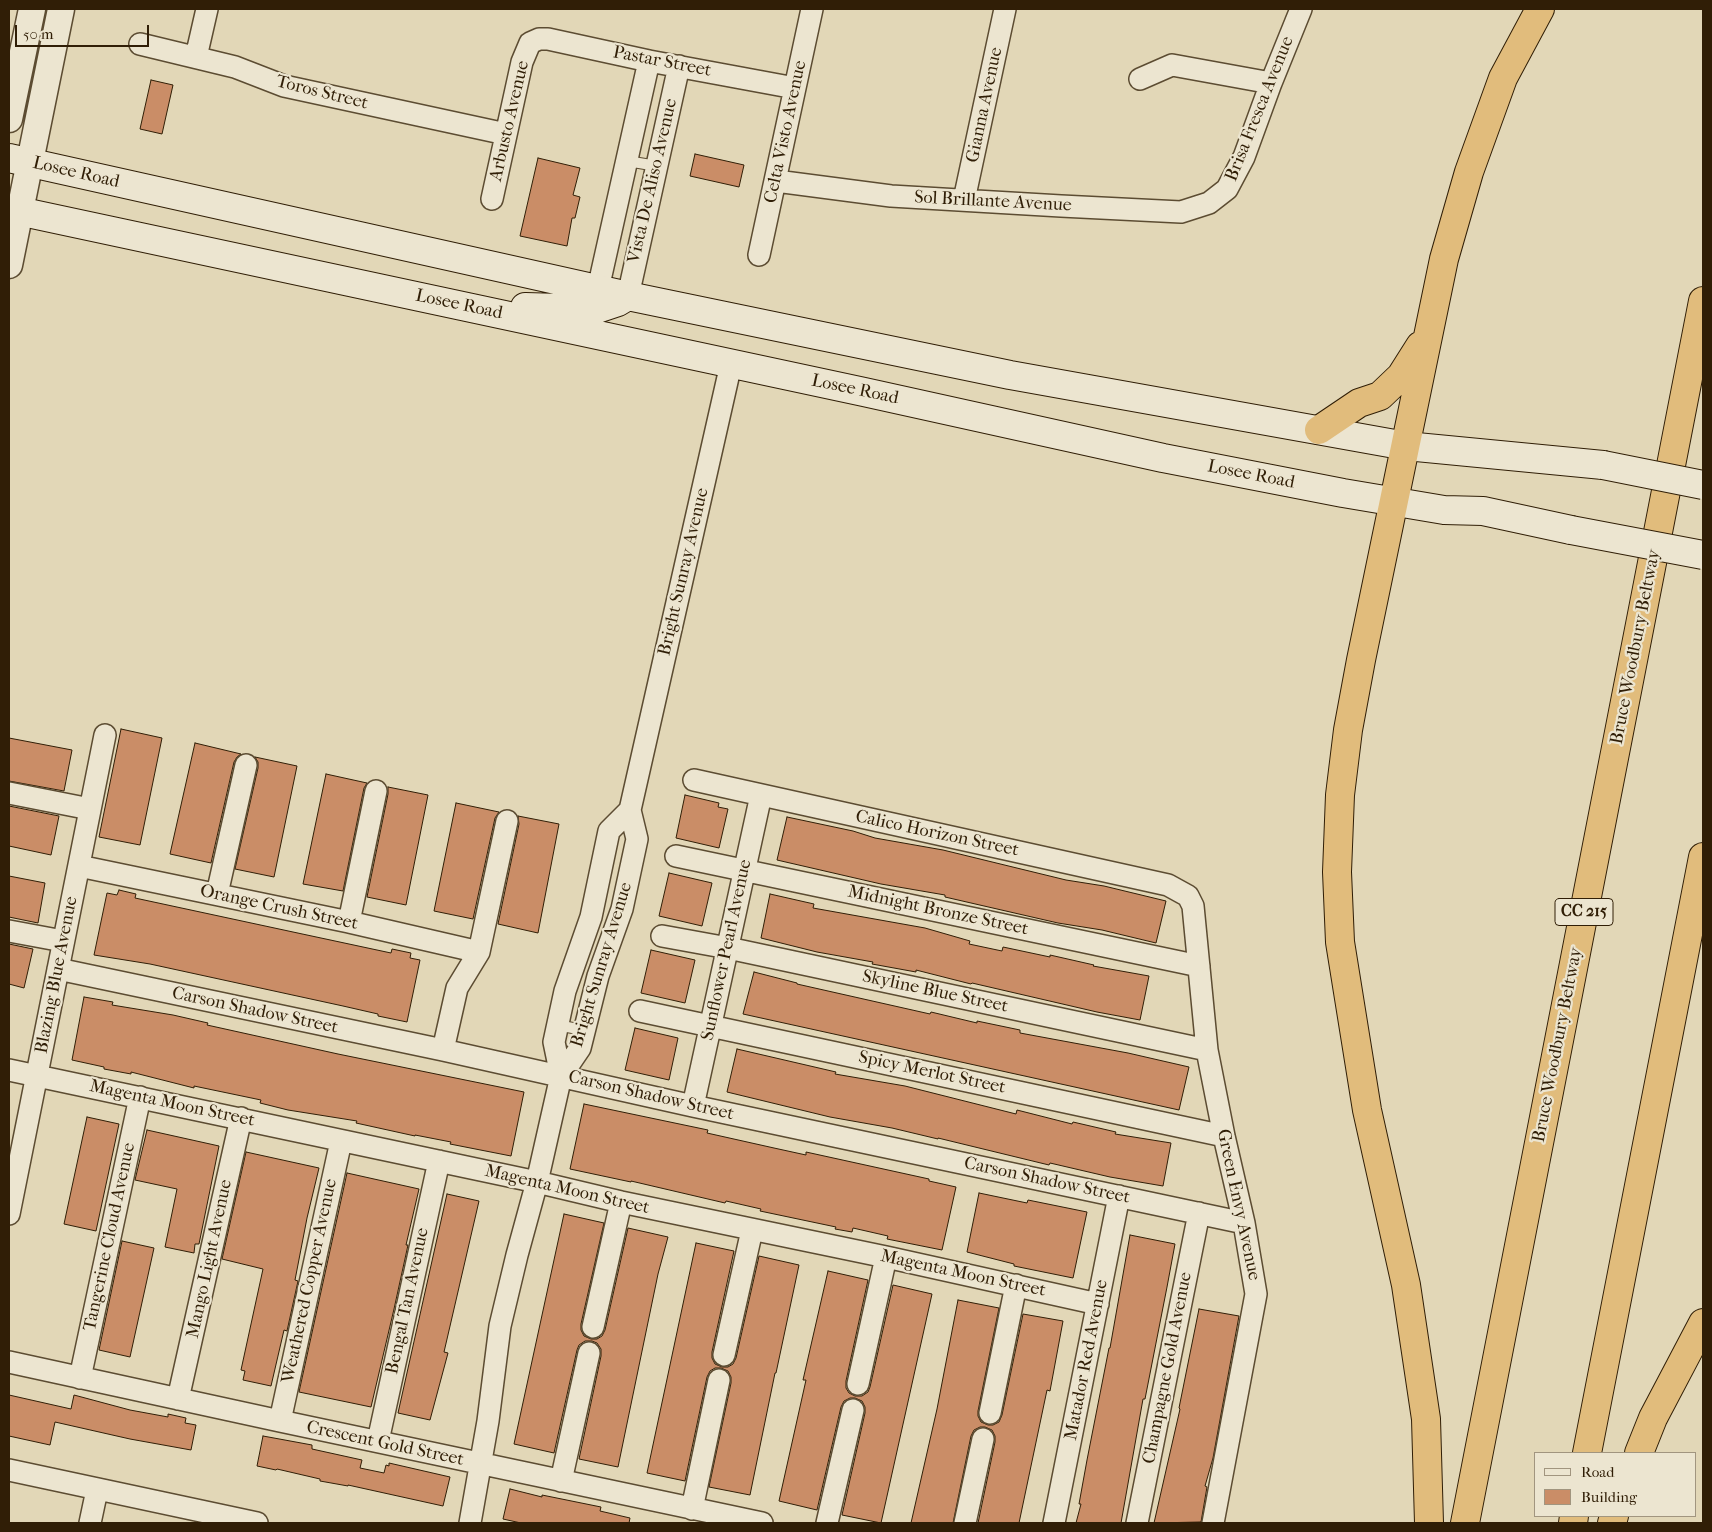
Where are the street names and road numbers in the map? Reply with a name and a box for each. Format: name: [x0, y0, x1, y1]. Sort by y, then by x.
street label: Brisa Fresca Avenue: [1221, 33, 1299, 185]
street label: Pastar Street: [611, 42, 713, 82]
street label: Gianna Avenue: [962, 45, 1008, 165]
street label: Arbusto Avenue: [486, 59, 534, 183]
street label: Celta Visto Avenue: [760, 59, 812, 205]
street label: Toros Street: [274, 71, 370, 115]
street label: Vista De Aliso Avenue: [624, 97, 682, 265]
street label: Losee Road: [30, 153, 122, 193]
street label: Sol Brillante Avenue: [914, 187, 1072, 217]
street label: Losee Road: [413, 285, 505, 325]
street label: Losee Road: [809, 370, 901, 410]
street label: Losee Road: [1206, 456, 1296, 494]
street label: Bright Sunray Avenue: [654, 486, 714, 658]
street label: Bruce Woodbury Beltway: [1607, 548, 1665, 746]
street label: Calico Horizon Street: [853, 806, 1021, 862]
street label: Sunflower Pearl Avenue: [697, 858, 757, 1042]
street label: Bright Sunray Avenue: [567, 880, 637, 1050]
street label: Orange Crush Street: [198, 881, 360, 935]
street label: Midnight Bronze Street: [846, 881, 1030, 941]
street label: Blazing Blue Avenue: [31, 895, 83, 1055]
road number: CC 215: [1555, 899, 1613, 926]
street label: Bruce Woodbury Beltway: [1529, 946, 1587, 1144]
street label: Skyline Blue Street: [860, 966, 1010, 1018]
street label: Carson Shadow Street: [170, 983, 340, 1039]
street label: Spicy Merlot Street: [856, 1047, 1008, 1099]
street label: Carson Shadow Street: [566, 1066, 736, 1126]
street label: Magenta Moon Street: [87, 1076, 257, 1132]
street label: Green Envy Avenue: [1211, 1127, 1265, 1283]
street label: Tangerine Cloud Avenue: [79, 1141, 141, 1333]
street label: Carson Shadow Street: [962, 1153, 1132, 1209]
street label: Magenta Moon Street: [483, 1161, 651, 1219]
street label: Weathered Copper Avenue: [278, 1177, 342, 1385]
street label: Mango Light Avenue: [183, 1178, 237, 1340]
street label: Bengal Tan Avenue: [382, 1226, 434, 1376]
street label: Magenta Moon Street: [878, 1246, 1048, 1302]
street label: Champagne Gold Avenue: [1139, 1270, 1197, 1466]
street label: Matador Red Avenue: [1061, 1278, 1113, 1442]
street label: Crescent Gold Street: [304, 1417, 466, 1471]

